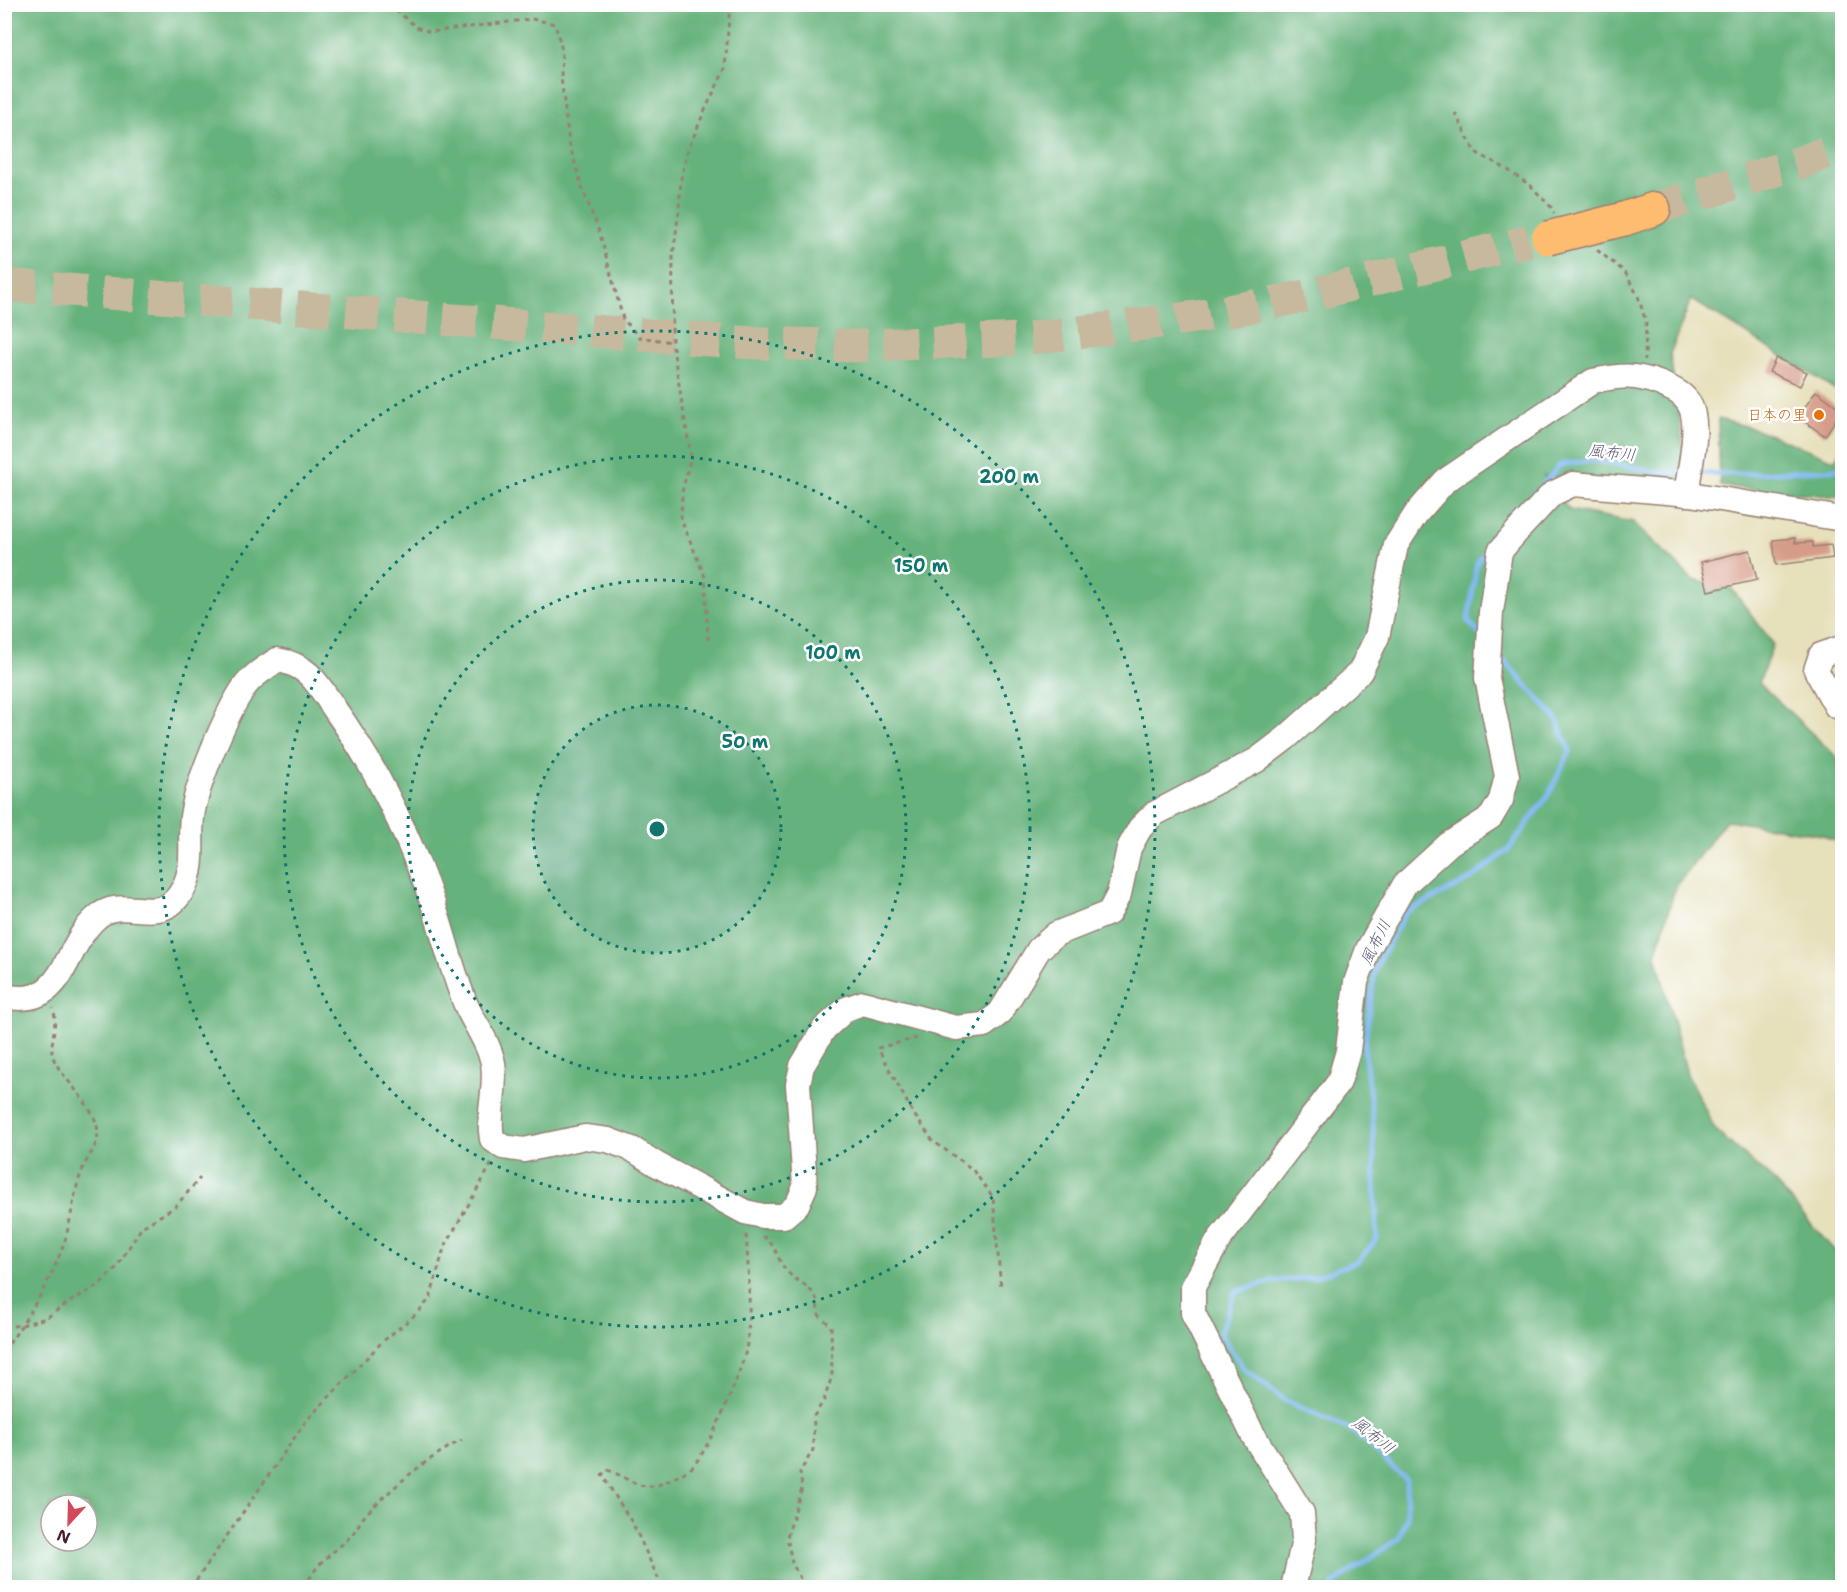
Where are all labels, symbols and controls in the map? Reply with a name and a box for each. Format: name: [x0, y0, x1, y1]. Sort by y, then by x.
place label: 日本の里: [1747, 405, 1807, 425]
marker: 日本の里: [1812, 408, 1826, 422]
water label: 風布川: [1587, 440, 1637, 465]
text: 200 m: [979, 465, 1040, 489]
text: 150 m: [894, 554, 949, 578]
text: 100 m: [805, 641, 861, 665]
text: 50 m: [722, 730, 769, 754]
centre of rings: [647, 819, 667, 839]
water label: 風布川: [1355, 916, 1395, 968]
water label: 風布川: [1348, 1412, 1399, 1459]
north arrow: [39, 1493, 99, 1553]
text: N: [54, 1524, 73, 1549]

